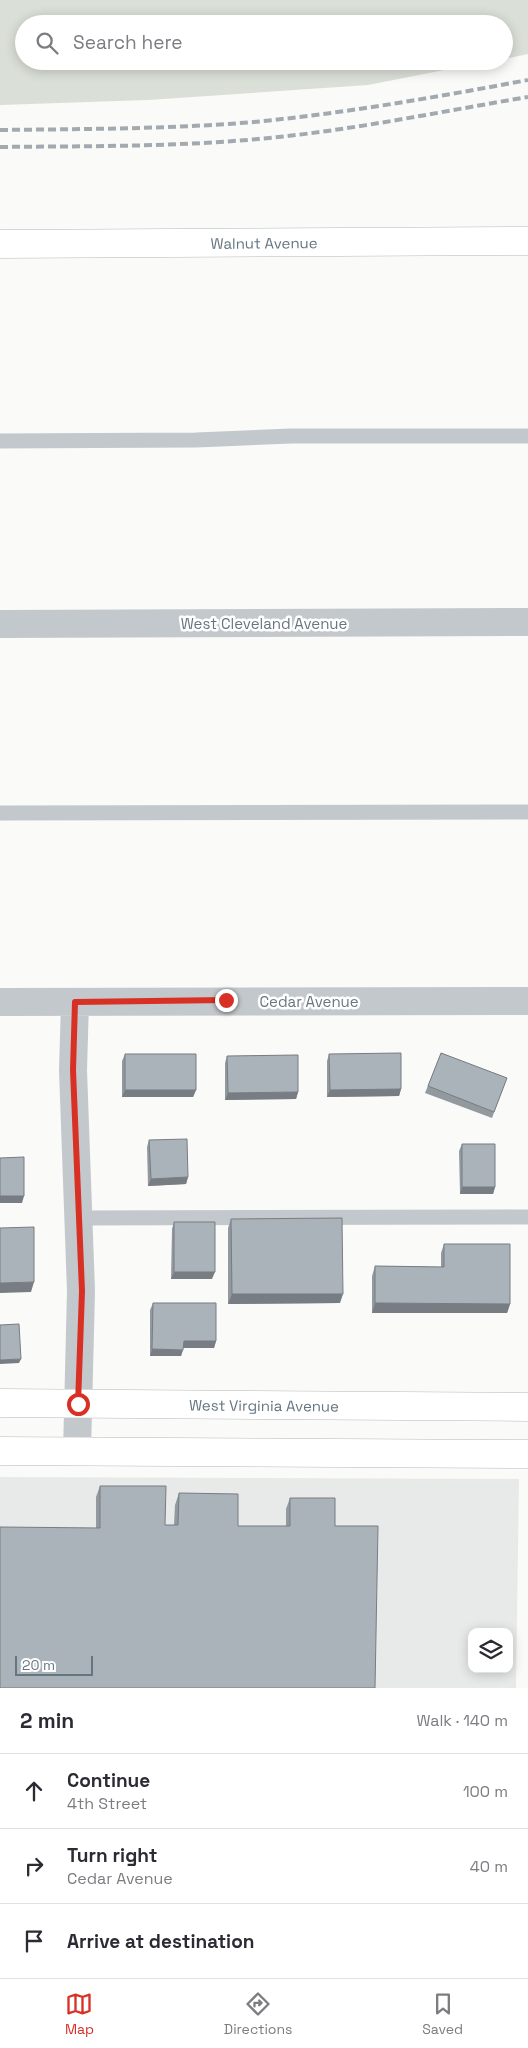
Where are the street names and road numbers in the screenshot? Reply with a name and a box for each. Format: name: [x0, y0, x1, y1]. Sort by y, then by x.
street label: Walnut Avenue: [210, 233, 318, 252]
street label: West Cleveland Avenue: [181, 614, 347, 633]
street label: Cedar Avenue: [259, 992, 359, 1011]
street label: West Virginia Avenue: [189, 1395, 339, 1415]

